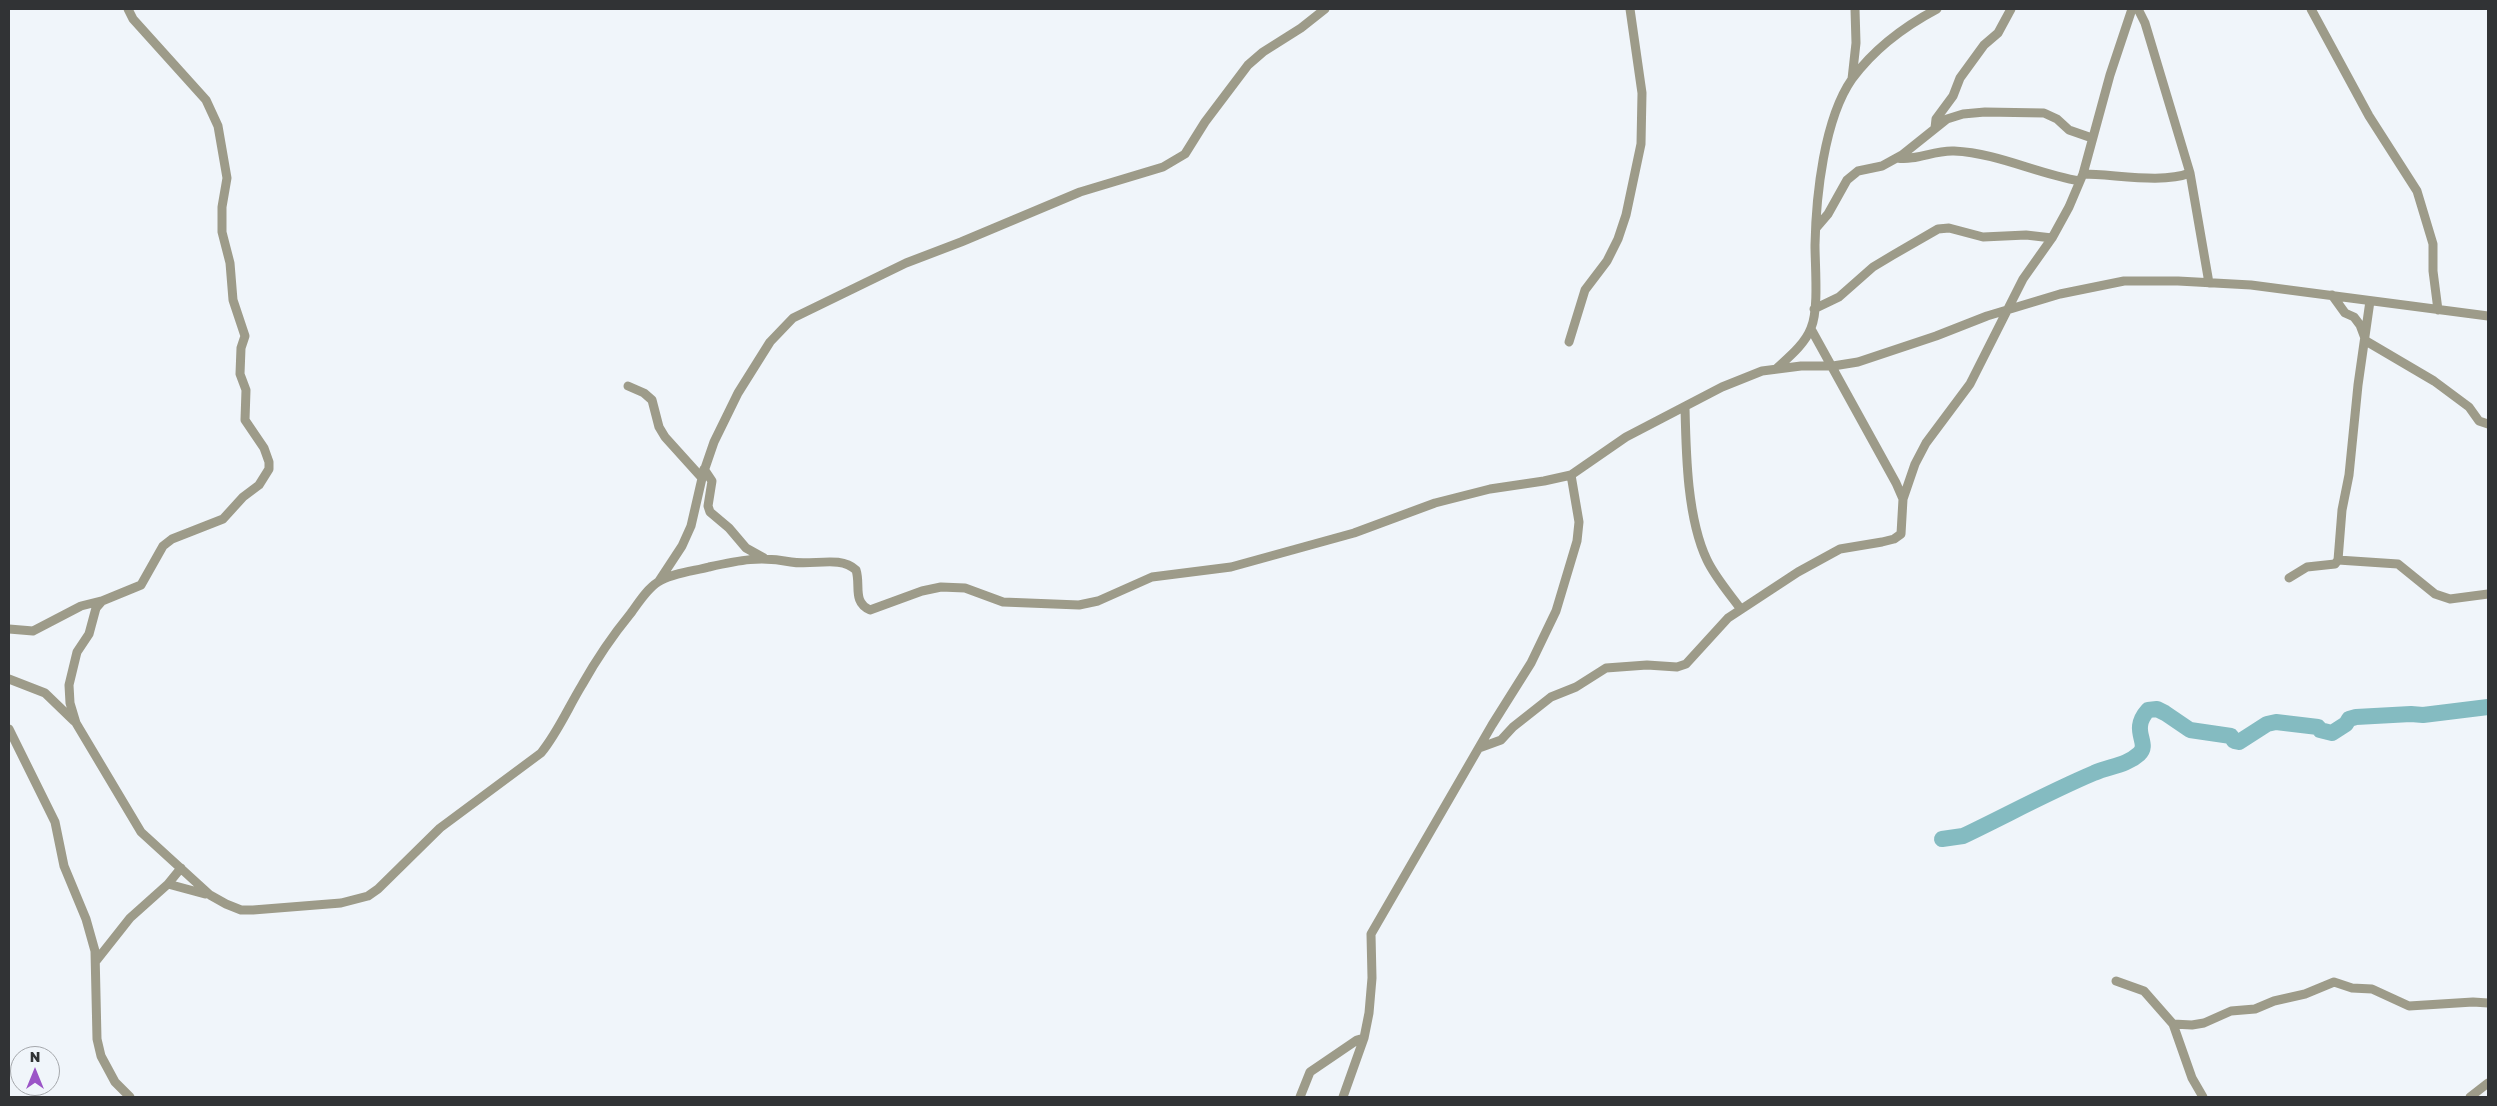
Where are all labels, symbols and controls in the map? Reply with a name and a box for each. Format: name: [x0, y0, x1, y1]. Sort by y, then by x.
north arrow: [10, 1046, 60, 1096]
text: N: [30, 1048, 40, 1065]

